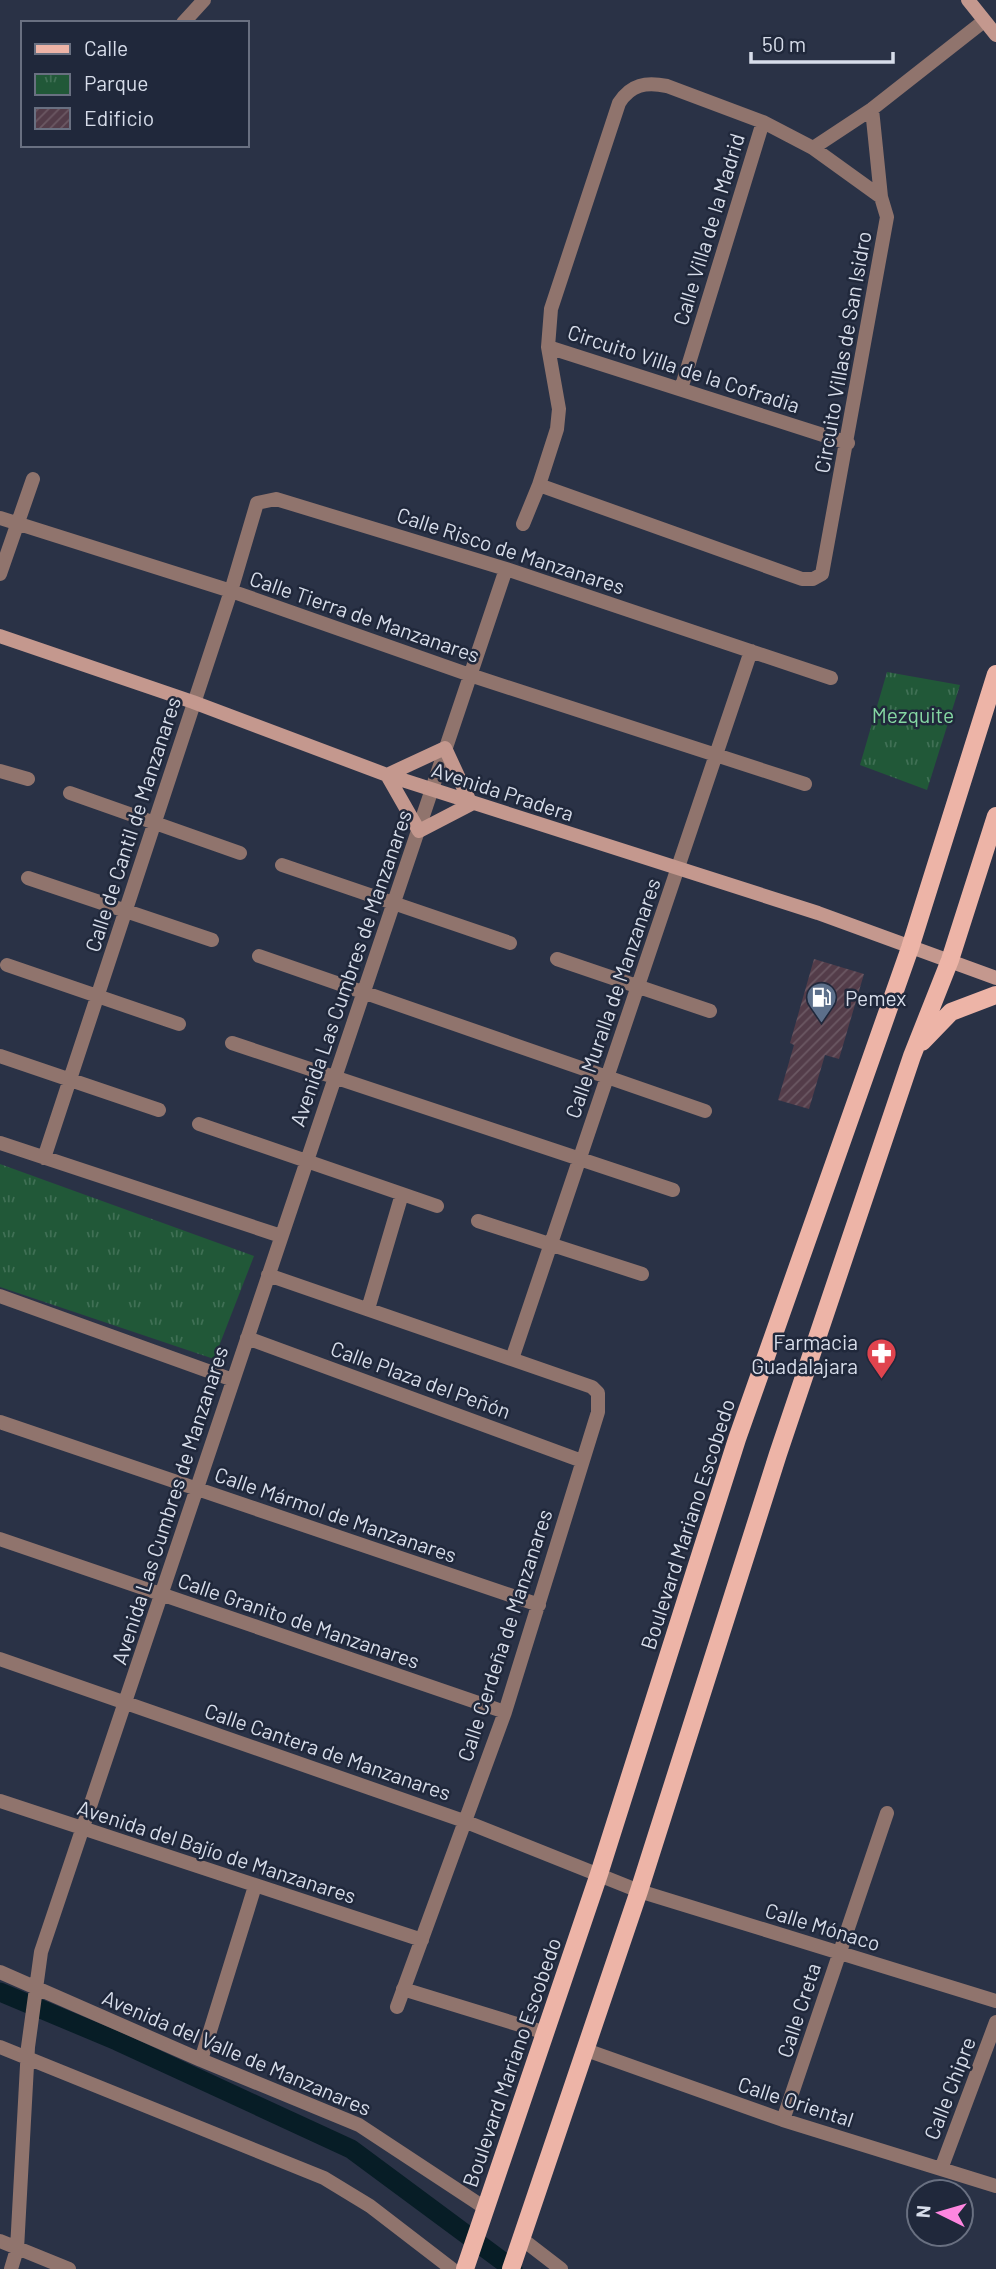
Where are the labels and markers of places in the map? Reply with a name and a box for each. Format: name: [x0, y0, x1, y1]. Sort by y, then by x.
fuel station icon: Pemex: [805, 980, 839, 1024]
place label: Pemex: [845, 985, 906, 1010]
place label: Farmacia Guadalajara: [751, 1329, 858, 1378]
pharmacy icon: Farmacia Guadalajara: [864, 1336, 898, 1380]

